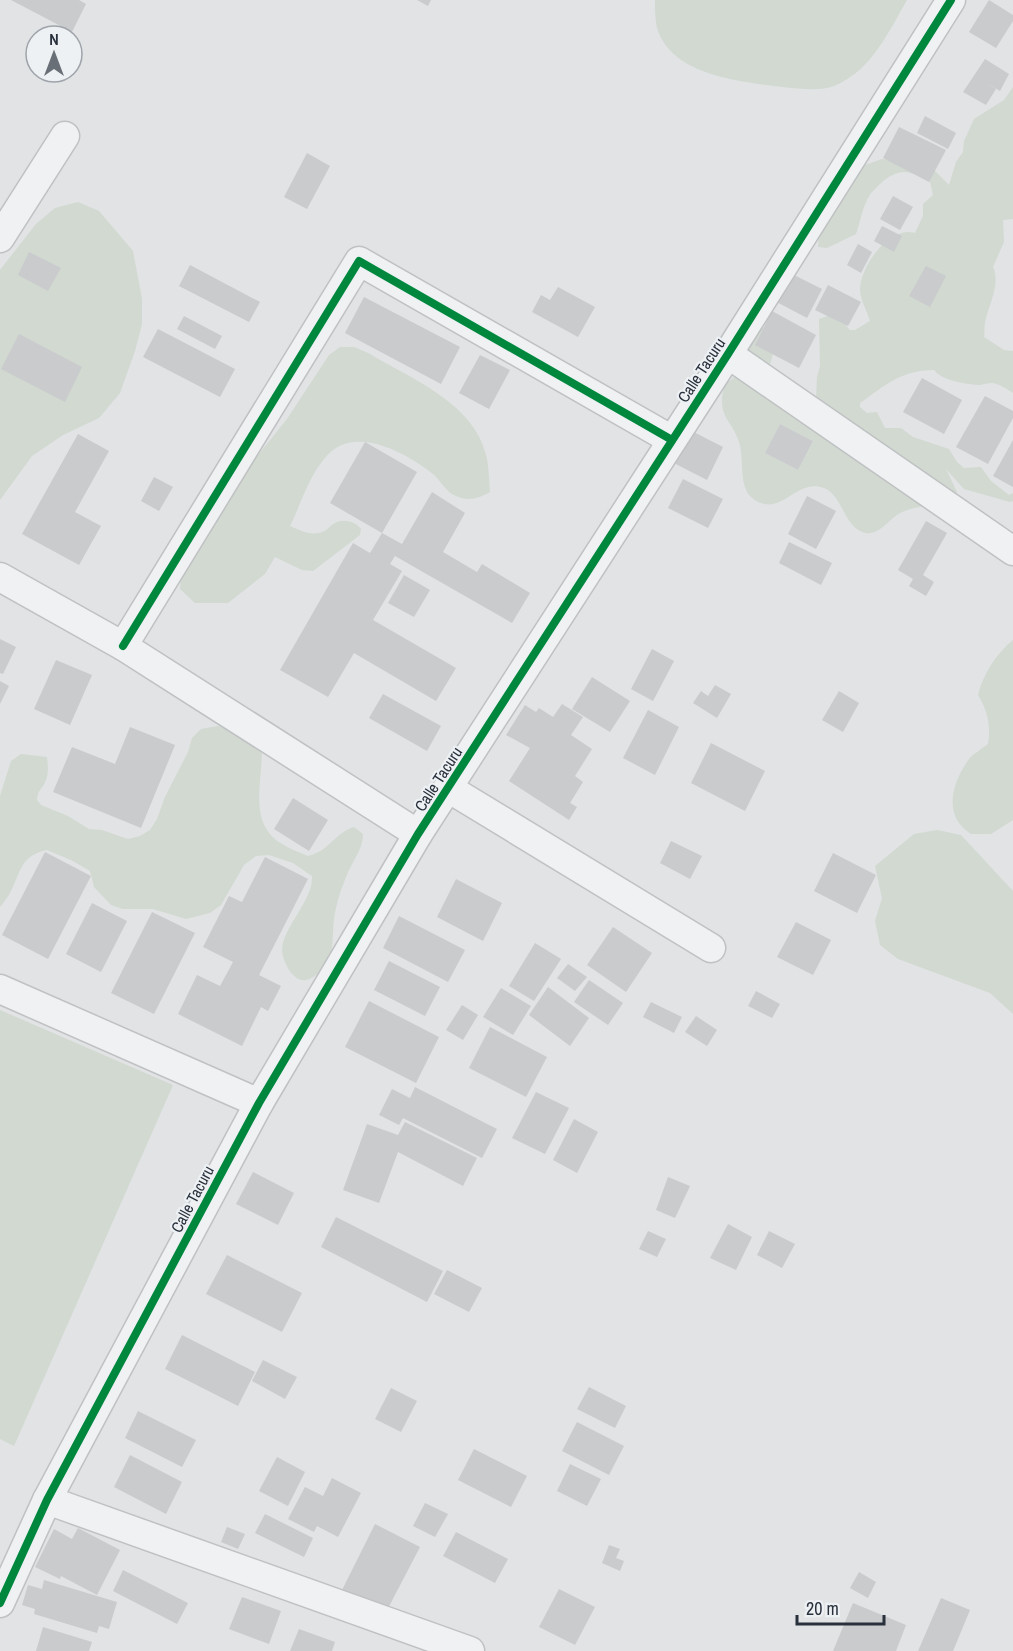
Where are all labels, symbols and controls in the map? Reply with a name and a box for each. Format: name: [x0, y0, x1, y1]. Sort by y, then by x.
north arrow: [24, 24, 84, 84]
text: N: [49, 28, 59, 50]
street label: Calle Tacuru: [672, 333, 730, 407]
street label: Calle Tacuru: [409, 742, 467, 816]
street label: Calle Tacuru: [165, 1162, 219, 1236]
scale bar: [797, 1588, 884, 1626]
text: 20 m: [806, 1596, 839, 1621]

